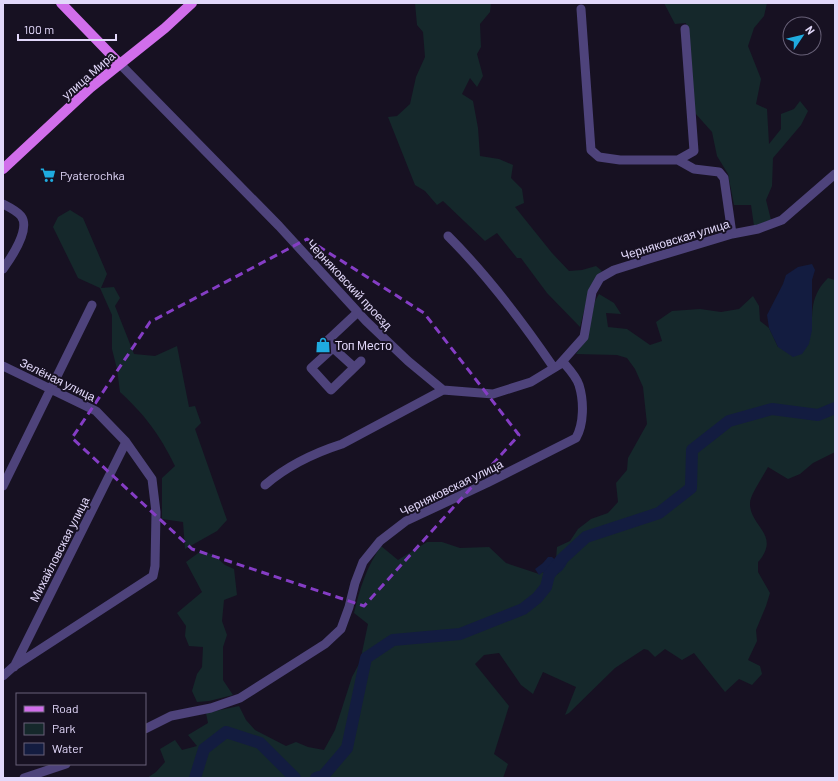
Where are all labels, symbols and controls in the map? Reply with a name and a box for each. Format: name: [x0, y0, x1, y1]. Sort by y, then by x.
scale bar: [18, 16, 116, 42]
north arrow: [782, 16, 822, 56]
text: 100 m: [24, 22, 54, 36]
text: N: [803, 23, 818, 37]
street label: улица Мира: [59, 48, 118, 103]
supermarket icon: Pyaterochka: [39, 166, 57, 184]
place label: Pyaterochka: [60, 168, 125, 182]
street label: Черняковская улица: [619, 216, 732, 263]
street label: Черняковский проезд: [304, 236, 395, 333]
shop icon: Топ Место: [314, 336, 332, 354]
place label: Топ Место: [335, 338, 392, 352]
street label: Зелёная улица: [17, 355, 98, 404]
street label: Черняковская улица: [397, 456, 506, 519]
street label: Михайловская улица: [26, 494, 93, 604]
legend: [16, 693, 146, 765]
text: Road: [52, 701, 79, 715]
text: Park: [52, 721, 76, 735]
text: Water: [52, 741, 84, 755]

